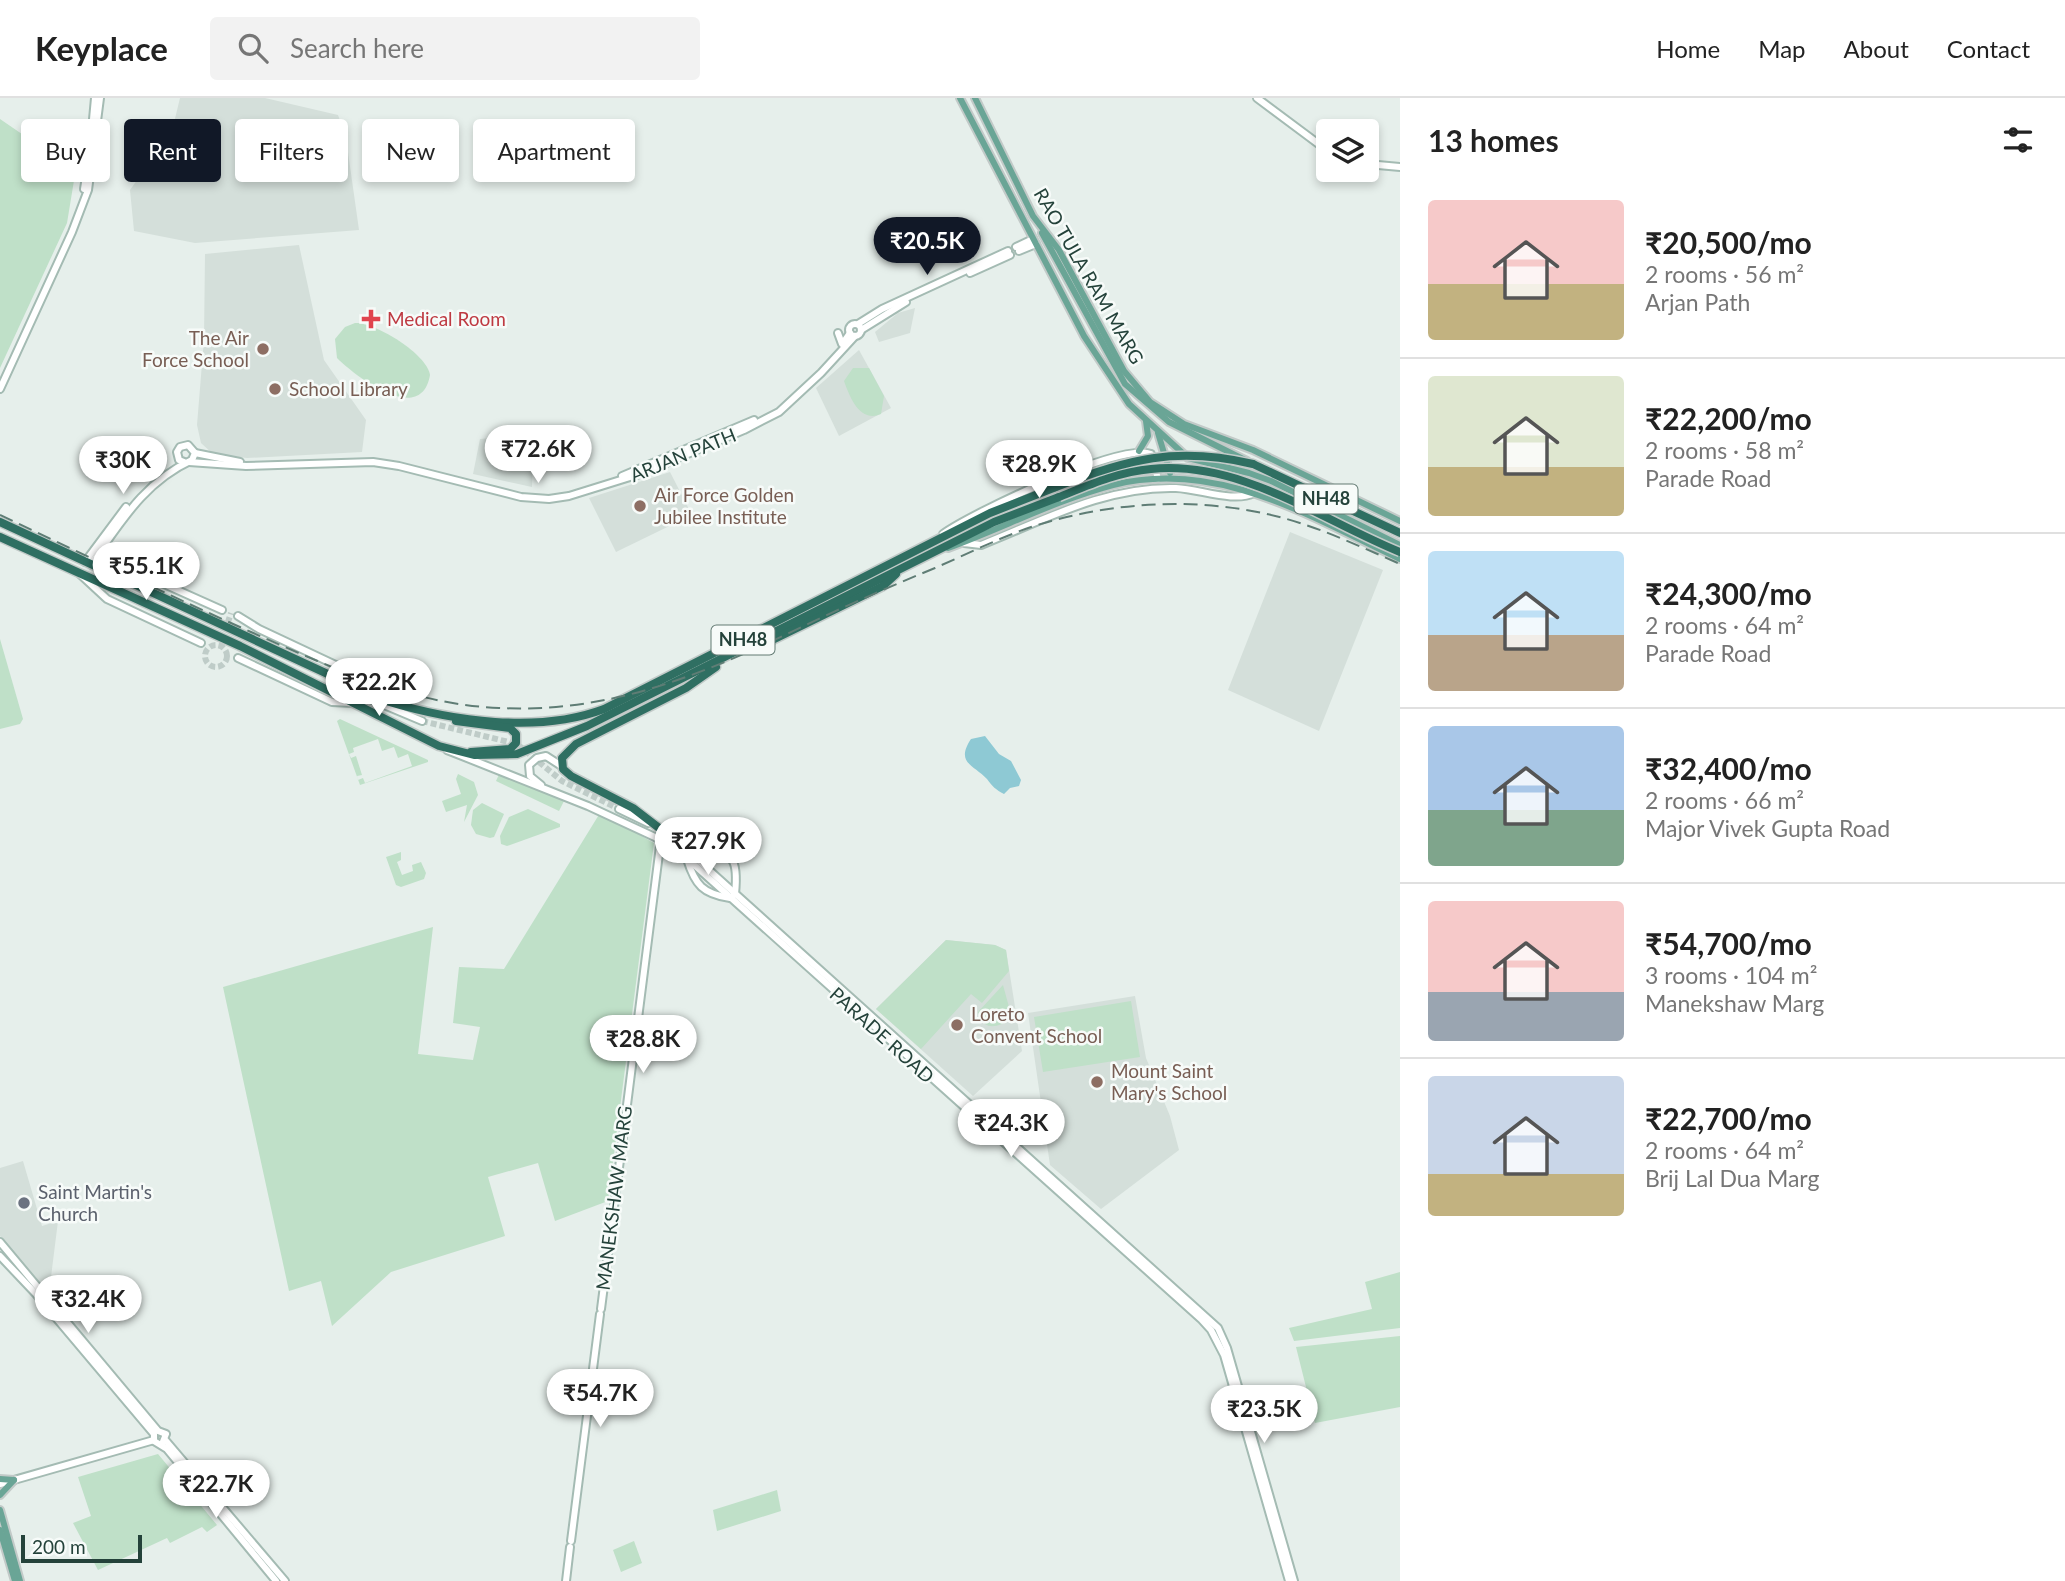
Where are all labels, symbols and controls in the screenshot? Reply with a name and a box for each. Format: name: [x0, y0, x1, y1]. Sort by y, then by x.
search box: [210, 17, 700, 80]
text: Keyplace: [35, 28, 168, 68]
icon: search: [234, 29, 272, 67]
text: Search here: [290, 32, 424, 64]
text: Home: [1656, 34, 1720, 63]
text: Map: [1758, 34, 1806, 63]
text: About: [1844, 34, 1909, 63]
text: Contact: [1947, 34, 2030, 63]
chip: Buy: [21, 119, 110, 182]
chip: Rent: [124, 119, 221, 182]
chip: Filters: [235, 119, 348, 182]
chip: New: [362, 119, 459, 182]
chip: Apartment: [473, 119, 635, 182]
map controls: [1316, 119, 1379, 182]
button: layers: [1316, 119, 1379, 182]
icon: filters: [1999, 121, 2037, 159]
text: 13 homes: [1428, 122, 1559, 158]
street label: RAO TULA RAM MARG: [1030, 184, 1149, 368]
pin: ₹20.5K: [870, 218, 984, 277]
text: ₹20,500/mo: [1645, 224, 1812, 260]
text: ₹20.5K: [890, 226, 964, 254]
icon: home: [1484, 228, 1568, 312]
text: 2 rooms · 56 m²: [1645, 260, 1804, 288]
text: Arjan Path: [1645, 288, 1750, 316]
place label: Medical Room: [387, 307, 506, 330]
marker: Medical Room: [361, 309, 381, 329]
place label: The Air Force School: [142, 326, 249, 371]
marker: The Air Force School: [255, 341, 271, 357]
place label: School Library: [289, 377, 408, 400]
marker: School Library: [267, 381, 283, 397]
text: ₹22,200/mo: [1645, 400, 1812, 436]
icon: home: [1484, 404, 1568, 488]
street label: ARJAN PATH: [626, 423, 739, 486]
pin: ₹72.6K: [481, 426, 595, 485]
text: ₹72.6K: [501, 434, 575, 462]
pin: ₹30K: [82, 436, 164, 496]
text: 2 rooms · 58 m²: [1645, 436, 1804, 464]
pin: ₹28.9K: [982, 440, 1096, 500]
text: ₹30K: [95, 445, 151, 473]
text: ₹28.9K: [1002, 449, 1076, 477]
text: Parade Road: [1645, 464, 1771, 492]
place label: Air Force Golden Jubilee Institute: [654, 483, 794, 528]
road number: NH48: [1294, 484, 1358, 514]
marker: Air Force Golden Jubilee Institute: [632, 498, 648, 514]
pin: ₹55.1K: [89, 542, 203, 602]
text: ₹55.1K: [109, 551, 183, 579]
text: ₹24,300/mo: [1645, 575, 1812, 611]
icon: home: [1484, 579, 1568, 663]
text: 2 rooms · 64 m²: [1645, 611, 1804, 639]
road number: NH48: [712, 626, 774, 654]
text: Parade Road: [1645, 639, 1771, 667]
pin: ₹22.2K: [322, 658, 436, 718]
text: ₹22.2K: [342, 667, 416, 695]
text: ₹32,400/mo: [1645, 750, 1812, 786]
icon: home: [1484, 754, 1568, 838]
text: 2 rooms · 66 m²: [1645, 786, 1804, 814]
text: Major Vivek Gupta Road: [1645, 814, 1890, 842]
pin: ₹27.9K: [651, 818, 765, 877]
text: ₹27.9K: [671, 826, 745, 854]
text: ₹54,700/mo: [1645, 925, 1812, 961]
icon: home: [1484, 929, 1568, 1013]
text: 3 rooms · 104 m²: [1645, 961, 1817, 989]
street label: PARADE ROAD: [825, 982, 939, 1087]
text: Manekshaw Marg: [1645, 989, 1824, 1017]
place label: Loreto Convent School: [971, 1002, 1102, 1047]
pin: ₹28.8K: [586, 1016, 700, 1075]
marker: Loreto Convent School: [949, 1017, 965, 1033]
text: ₹28.8K: [606, 1024, 680, 1052]
place label: Mount Saint Mary's School: [1111, 1059, 1227, 1104]
marker: Mount Saint Mary's School: [1089, 1074, 1105, 1090]
pin: ₹24.3K: [954, 1100, 1068, 1159]
text: ₹22,700/mo: [1645, 1100, 1812, 1136]
street label: MANEKSHAW MARG: [591, 1104, 636, 1292]
icon: home: [1484, 1104, 1568, 1188]
text: ₹24.3K: [974, 1108, 1048, 1136]
text: 2 rooms · 64 m²: [1645, 1136, 1804, 1164]
text: Brij Lal Dua Marg: [1645, 1164, 1819, 1192]
place label: Saint Martin's Church: [38, 1180, 152, 1225]
marker: Saint Martin's Church: [16, 1195, 32, 1211]
pin: ₹32.4K: [31, 1276, 145, 1335]
text: ₹32.4K: [51, 1284, 125, 1312]
pin: ₹54.7K: [543, 1370, 657, 1429]
text: ₹54.7K: [563, 1378, 637, 1406]
pin: ₹23.5K: [1207, 1386, 1321, 1445]
text: ₹23.5K: [1227, 1394, 1301, 1422]
pin: ₹22.7K: [159, 1460, 273, 1520]
text: ₹22.7K: [179, 1469, 253, 1497]
scale bar: [21, 1532, 142, 1564]
text: 200 m: [32, 1535, 86, 1558]

